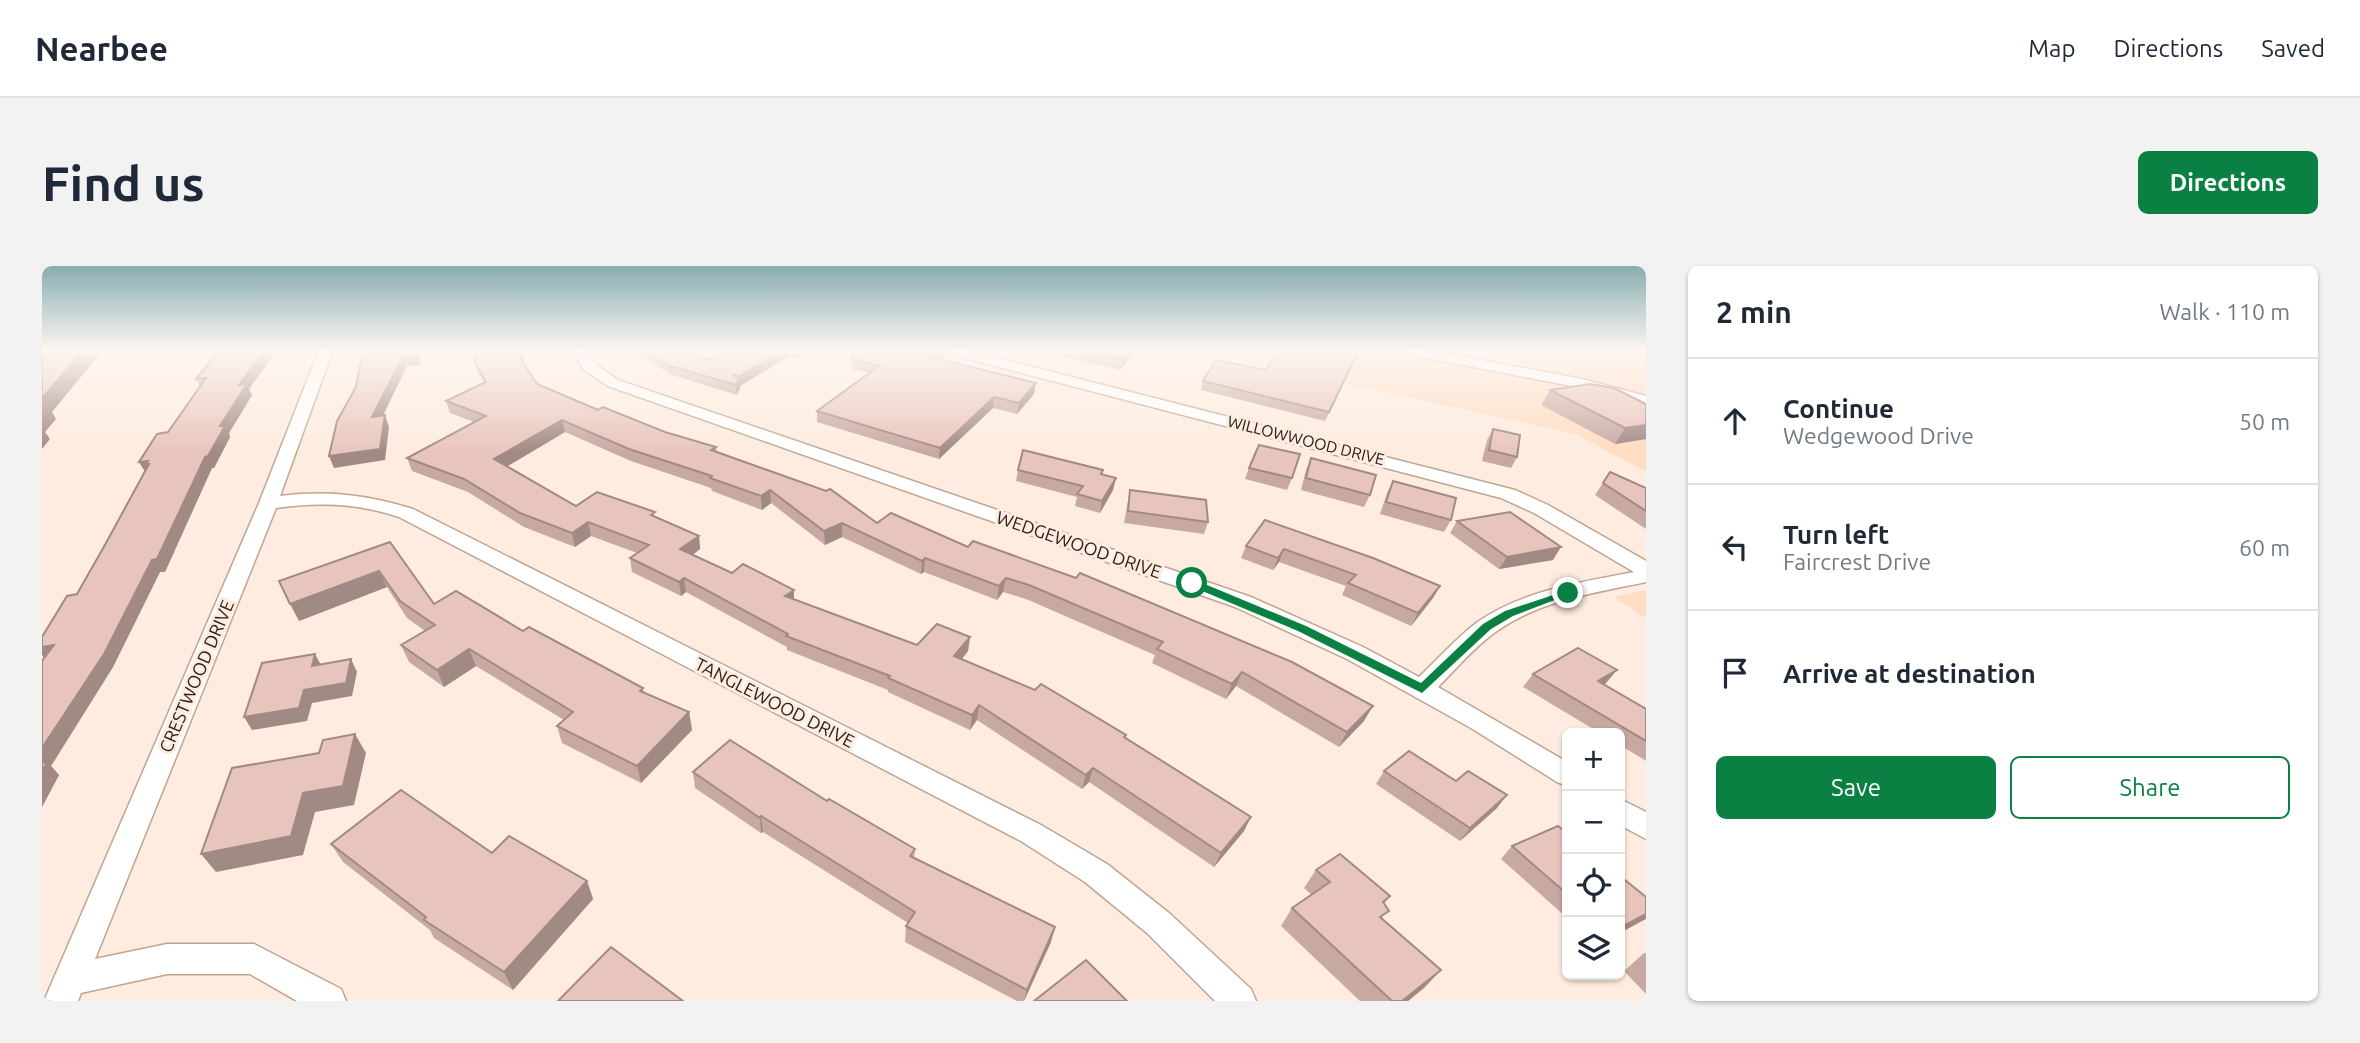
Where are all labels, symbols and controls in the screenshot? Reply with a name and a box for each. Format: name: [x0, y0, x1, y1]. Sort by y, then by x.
text: Nearbee: [35, 30, 168, 67]
text: Map: [2028, 35, 2075, 62]
text: Directions: [2113, 35, 2223, 62]
text: Saved: [2261, 35, 2325, 62]
button: Directions: [2138, 151, 2318, 214]
text: Find us: [42, 155, 205, 210]
text: 2 min: [1716, 295, 1792, 329]
text: Walk · 110 m: [2159, 299, 2290, 324]
text: Continue: [1783, 394, 1894, 423]
icon: ahead: [1716, 402, 1754, 440]
text: 50 m: [2239, 409, 2290, 434]
street label: WILLOWWOOD DRIVE: [1226, 412, 1386, 468]
text: Wedgewood Drive: [1783, 423, 1974, 448]
street label: WEDGEWOOD DRIVE: [994, 506, 1164, 582]
text: Turn left: [1783, 520, 1889, 549]
icon: left: [1716, 528, 1754, 566]
text: 60 m: [2239, 535, 2290, 560]
text: Faircrest Drive: [1783, 549, 1931, 574]
route start: [1176, 567, 1207, 598]
route end: [1552, 577, 1583, 608]
street label: CRESTWOOD DRIVE: [155, 597, 237, 755]
street label: TANGLEWOOD DRIVE: [692, 653, 858, 751]
icon: arrive: [1716, 654, 1754, 692]
text: Arrive at destination: [1783, 659, 2036, 688]
map controls: [1562, 728, 1625, 980]
button: +: [1562, 728, 1625, 791]
button: Save: [1716, 756, 1996, 819]
button: Share: [2010, 756, 2290, 819]
button: −: [1562, 791, 1625, 854]
button: locate: [1562, 854, 1625, 917]
button: layers: [1562, 917, 1625, 980]

